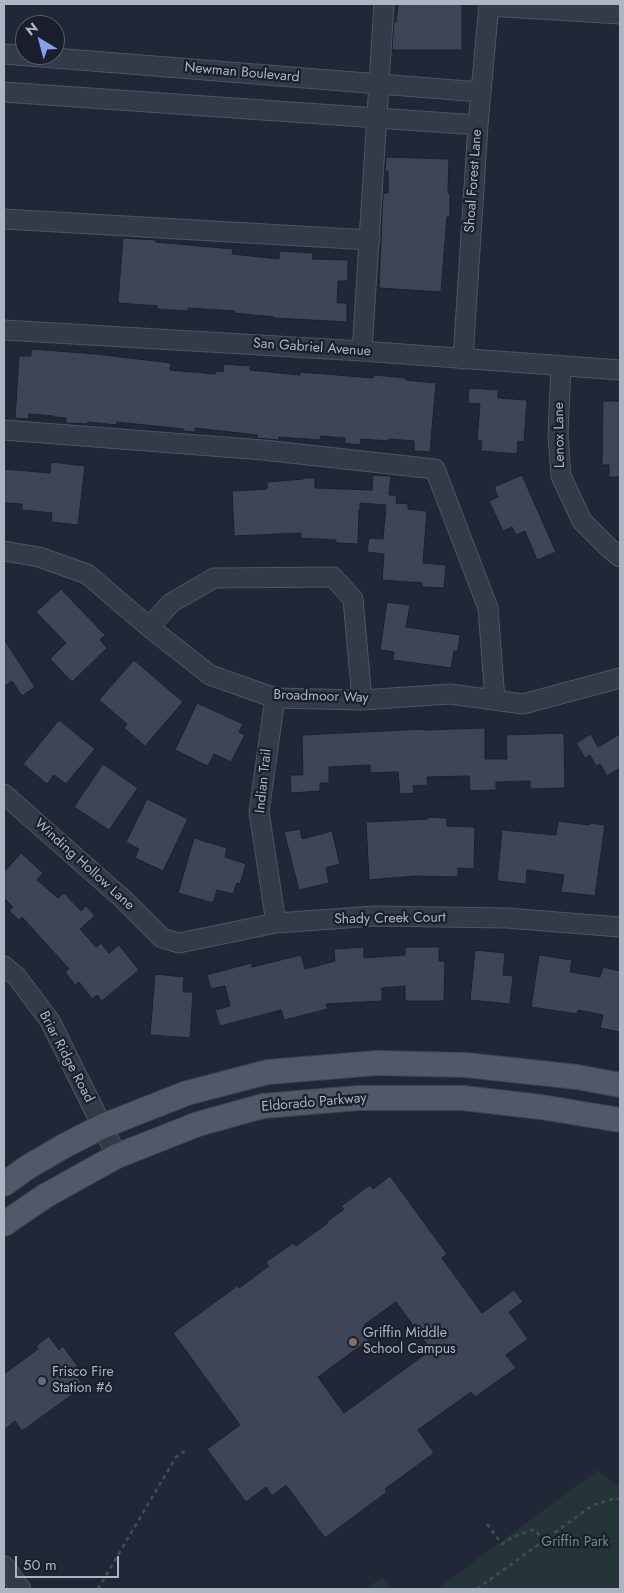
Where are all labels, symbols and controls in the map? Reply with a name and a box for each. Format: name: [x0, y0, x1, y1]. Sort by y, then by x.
north arrow: [15, 15, 65, 65]
text: N: [21, 17, 42, 40]
street label: Newman Boulevard: [184, 60, 300, 86]
street label: Shoal Forest Lane: [462, 129, 486, 233]
street label: San Gabriel Avenue: [252, 335, 372, 361]
street label: Lenox Lane: [551, 402, 569, 468]
street label: Broadmoor Way: [273, 687, 369, 707]
street label: Indian Trail: [252, 748, 276, 814]
street label: Winding Hollow Lane: [31, 816, 137, 914]
street label: Shady Creek Court: [334, 910, 446, 928]
street label: Briar Ridge Road: [35, 1008, 97, 1106]
street label: Eldorado Parkway: [261, 1090, 367, 1116]
place label: Griffin Middle School Campus: [363, 1326, 456, 1358]
marker: Griffin Middle School Campus: [347, 1336, 359, 1348]
place label: Frisco Fire Station #6: [52, 1365, 114, 1398]
marker: Frisco Fire Station #6: [36, 1375, 48, 1387]
park label: Griffin Park: [541, 1535, 609, 1551]
scale bar: [18, 1546, 121, 1578]
text: 50 m: [23, 1554, 57, 1576]

